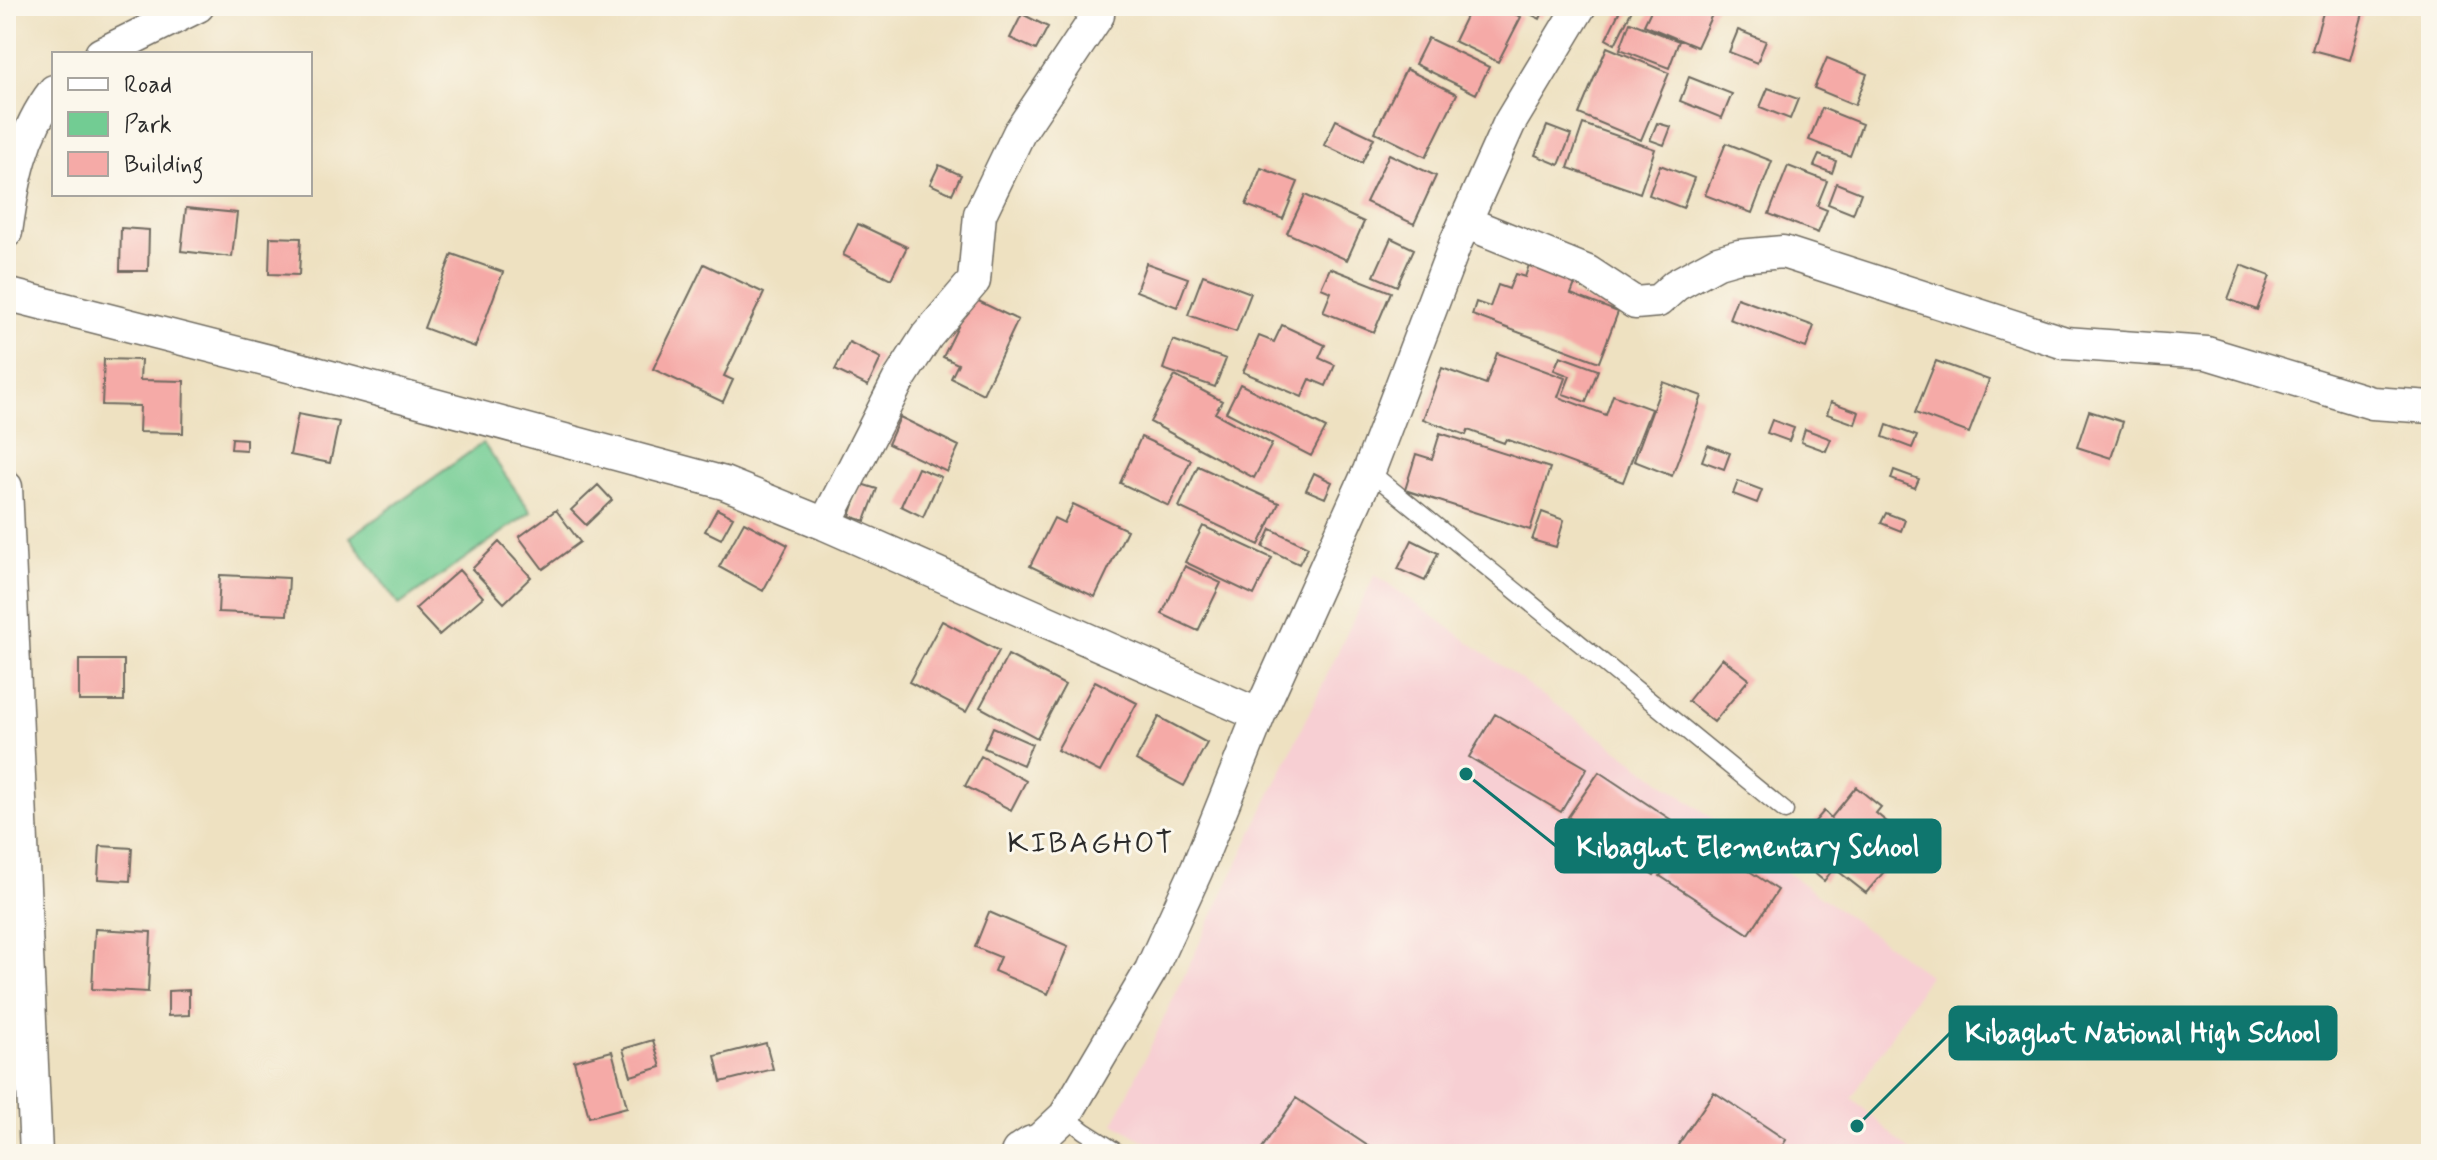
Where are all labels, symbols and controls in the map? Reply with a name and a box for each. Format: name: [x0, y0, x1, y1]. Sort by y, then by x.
legend: [52, 52, 312, 196]
text: Road: [124, 70, 172, 101]
text: Park: [124, 110, 172, 141]
text: Building: [124, 150, 204, 184]
callout: Kibaghot Elementary School: [1556, 820, 1940, 872]
district label: KIBAGHOT: [1007, 824, 1175, 863]
text: Kibaghot Elementary School: [1576, 830, 1920, 870]
callout: Kibaghot National High School: [1950, 1007, 2336, 1059]
text: Kibaghot National High School: [1965, 1016, 2321, 1056]

